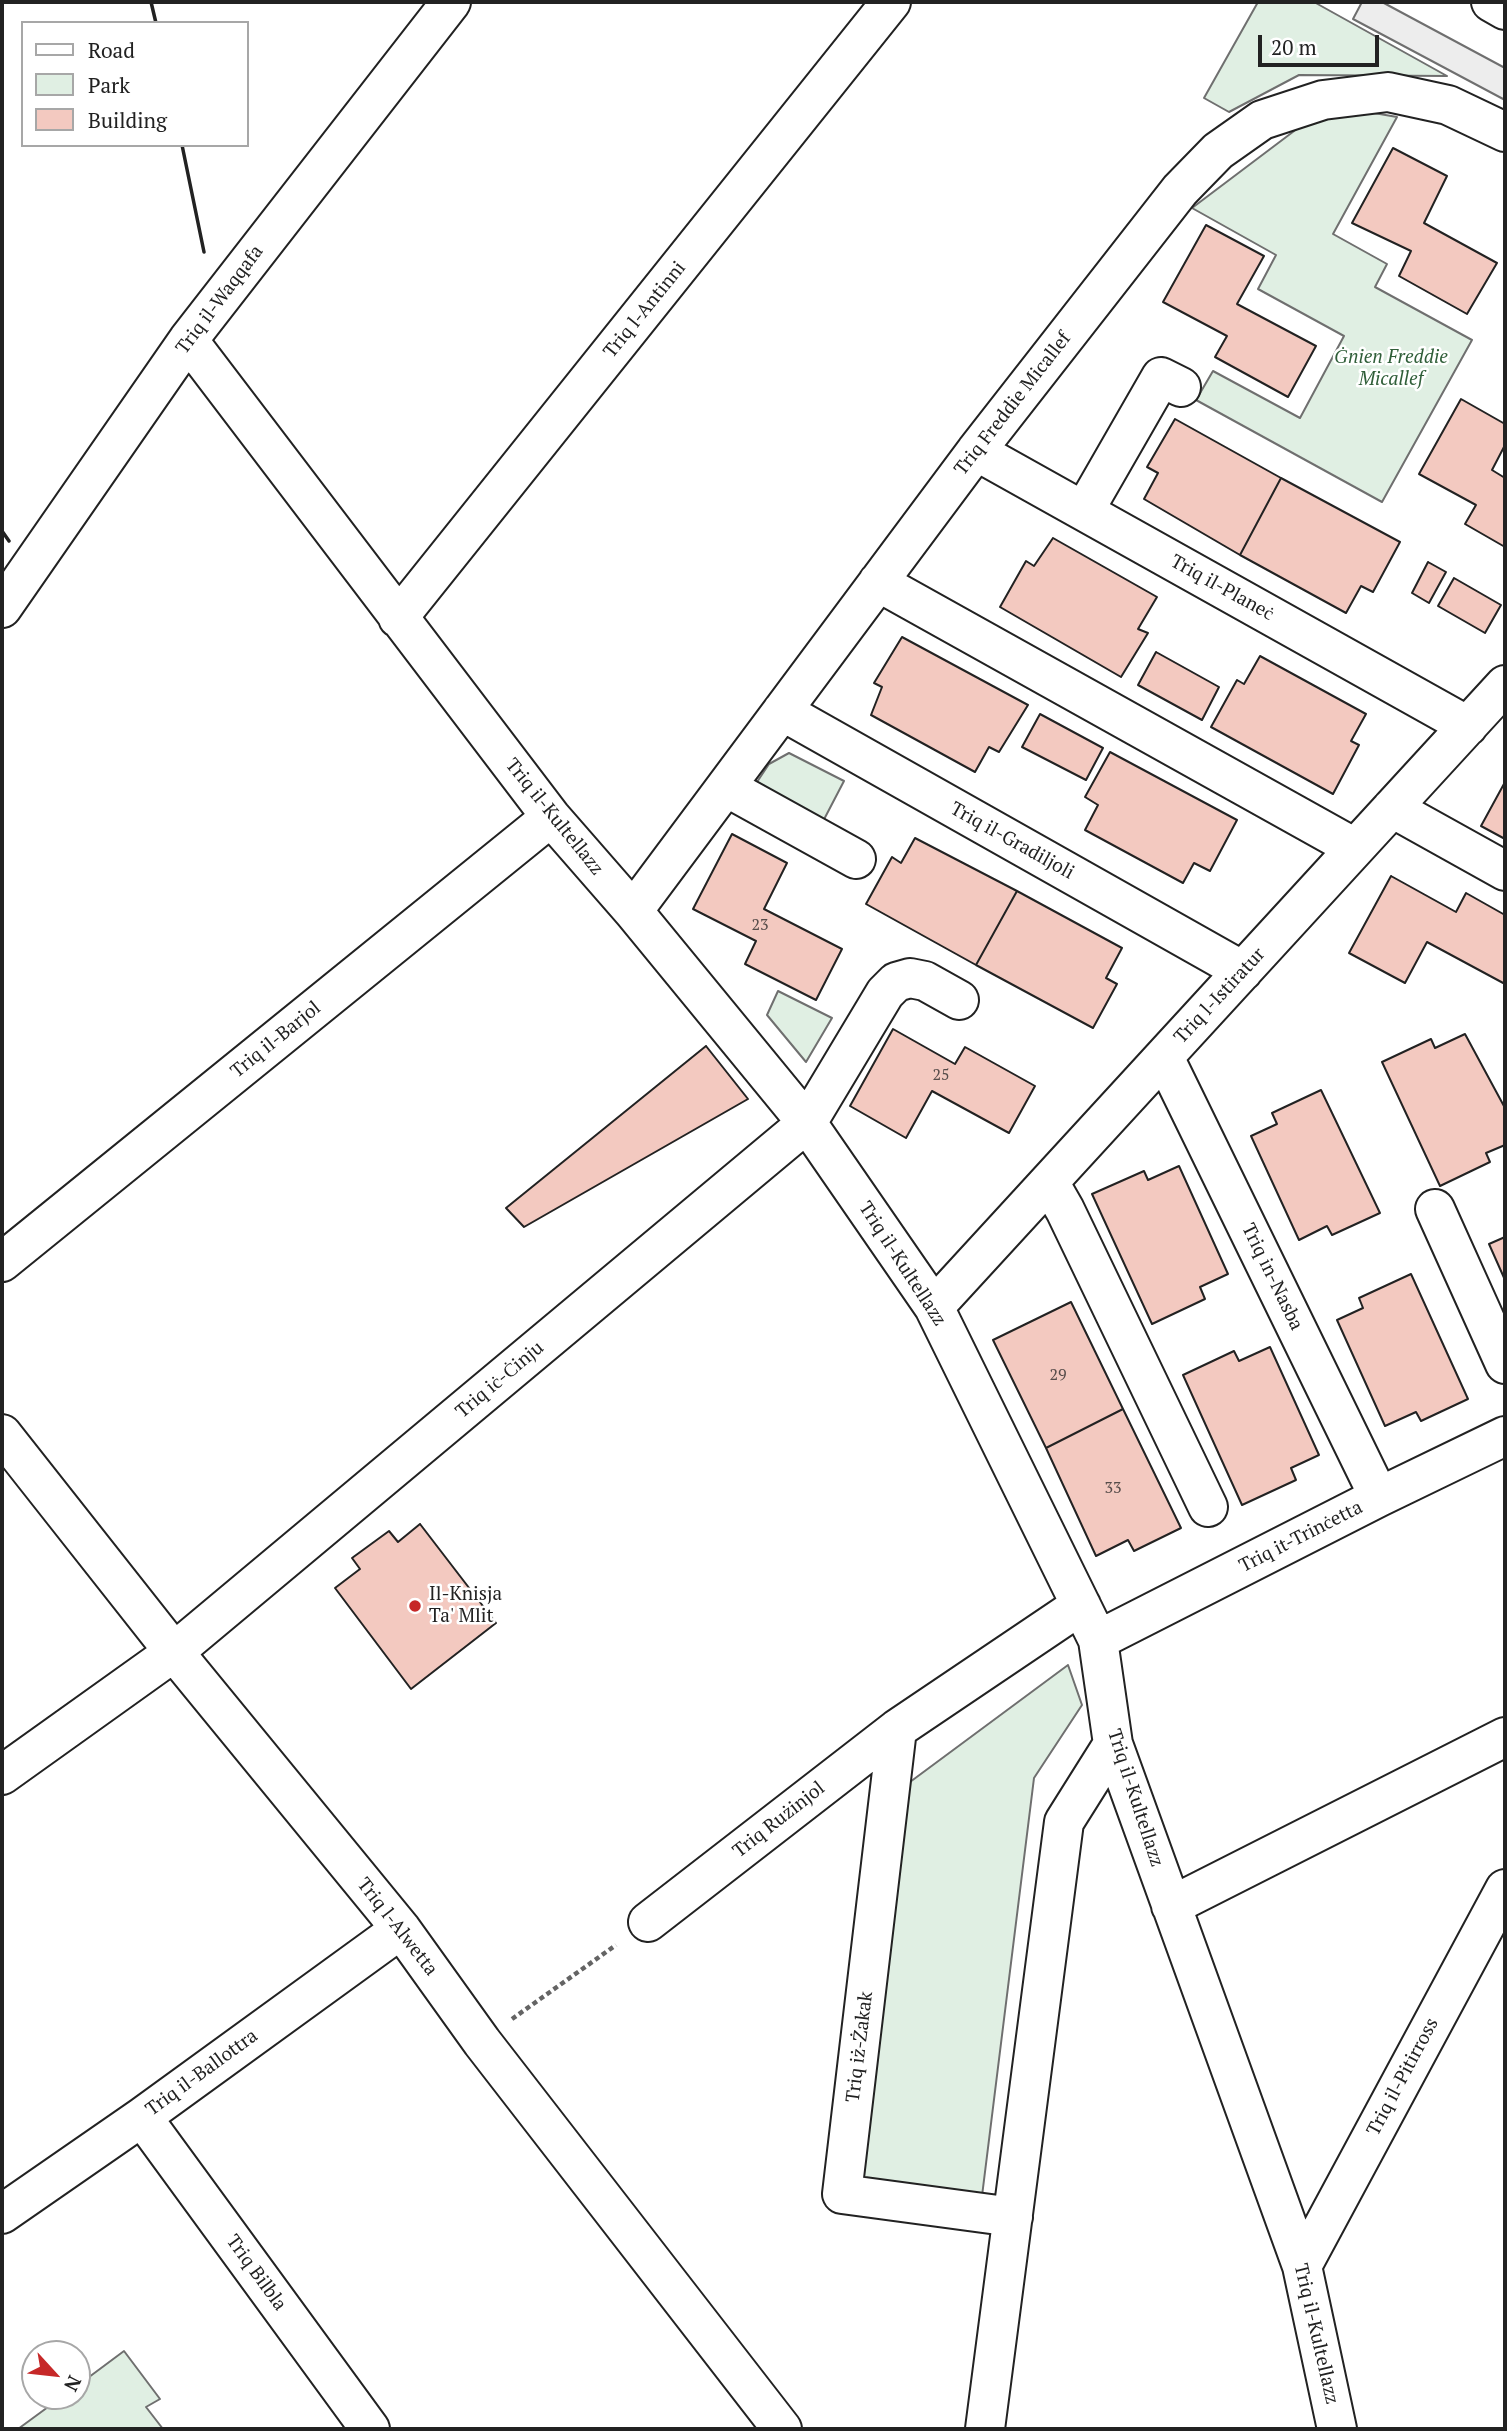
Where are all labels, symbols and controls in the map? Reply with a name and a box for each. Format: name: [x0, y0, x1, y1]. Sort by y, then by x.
legend: [21, 21, 248, 147]
scale bar: [1262, 21, 1383, 65]
text: 20 m: [1271, 33, 1317, 61]
text: Road: [88, 36, 135, 64]
text: Park: [88, 71, 130, 99]
text: Building: [88, 106, 167, 134]
street label: Triq il-Waqqafa: [172, 241, 268, 359]
street label: Triq l-Antinni: [599, 257, 691, 363]
street label: Triq Freddie Micallef: [950, 328, 1076, 480]
park label: Ġnien Freddie Micallef: [1334, 347, 1448, 391]
street label: Triq il-Planeċ: [1166, 550, 1278, 626]
street label: Triq il-Kultellazz: [500, 754, 608, 880]
street label: Triq il-Gradiljoli: [946, 798, 1078, 884]
house number: 23: [751, 915, 769, 935]
street label: Triq l-Istiratur: [1170, 943, 1270, 1049]
street label: Triq il-Barjol: [226, 997, 326, 1083]
house number: 25: [932, 1065, 950, 1085]
street label: Triq il-Kultellazz: [853, 1198, 951, 1330]
street label: Triq in-Nasba: [1236, 1220, 1308, 1334]
street label: Triq iċ-Ċinju: [451, 1337, 549, 1423]
house number: 29: [1049, 1365, 1067, 1385]
house number: 33: [1104, 1478, 1122, 1498]
street label: Triq it-Trinċetta: [1236, 1496, 1366, 1578]
place label: Il-Knisja Ta' Mlit: [429, 1584, 502, 1628]
marker: Il-Knisja Ta' Mlit: [407, 1598, 423, 1614]
street label: Triq il-Kultellazz: [1102, 1726, 1168, 1870]
street label: Triq Rużinjol: [729, 1777, 829, 1863]
street label: Triq l-Alwetta: [352, 1874, 442, 1980]
street label: Triq iż-Żakak: [842, 1990, 878, 2104]
street label: Triq il-Pitirross: [1362, 2014, 1444, 2140]
street label: Triq il-Ballottra: [142, 2025, 262, 2121]
street label: Triq Bilbla: [221, 2231, 291, 2315]
street label: Triq il-Kultellazz: [1289, 2262, 1343, 2406]
north arrow: [21, 2340, 91, 2410]
text: N: [59, 2372, 88, 2396]

